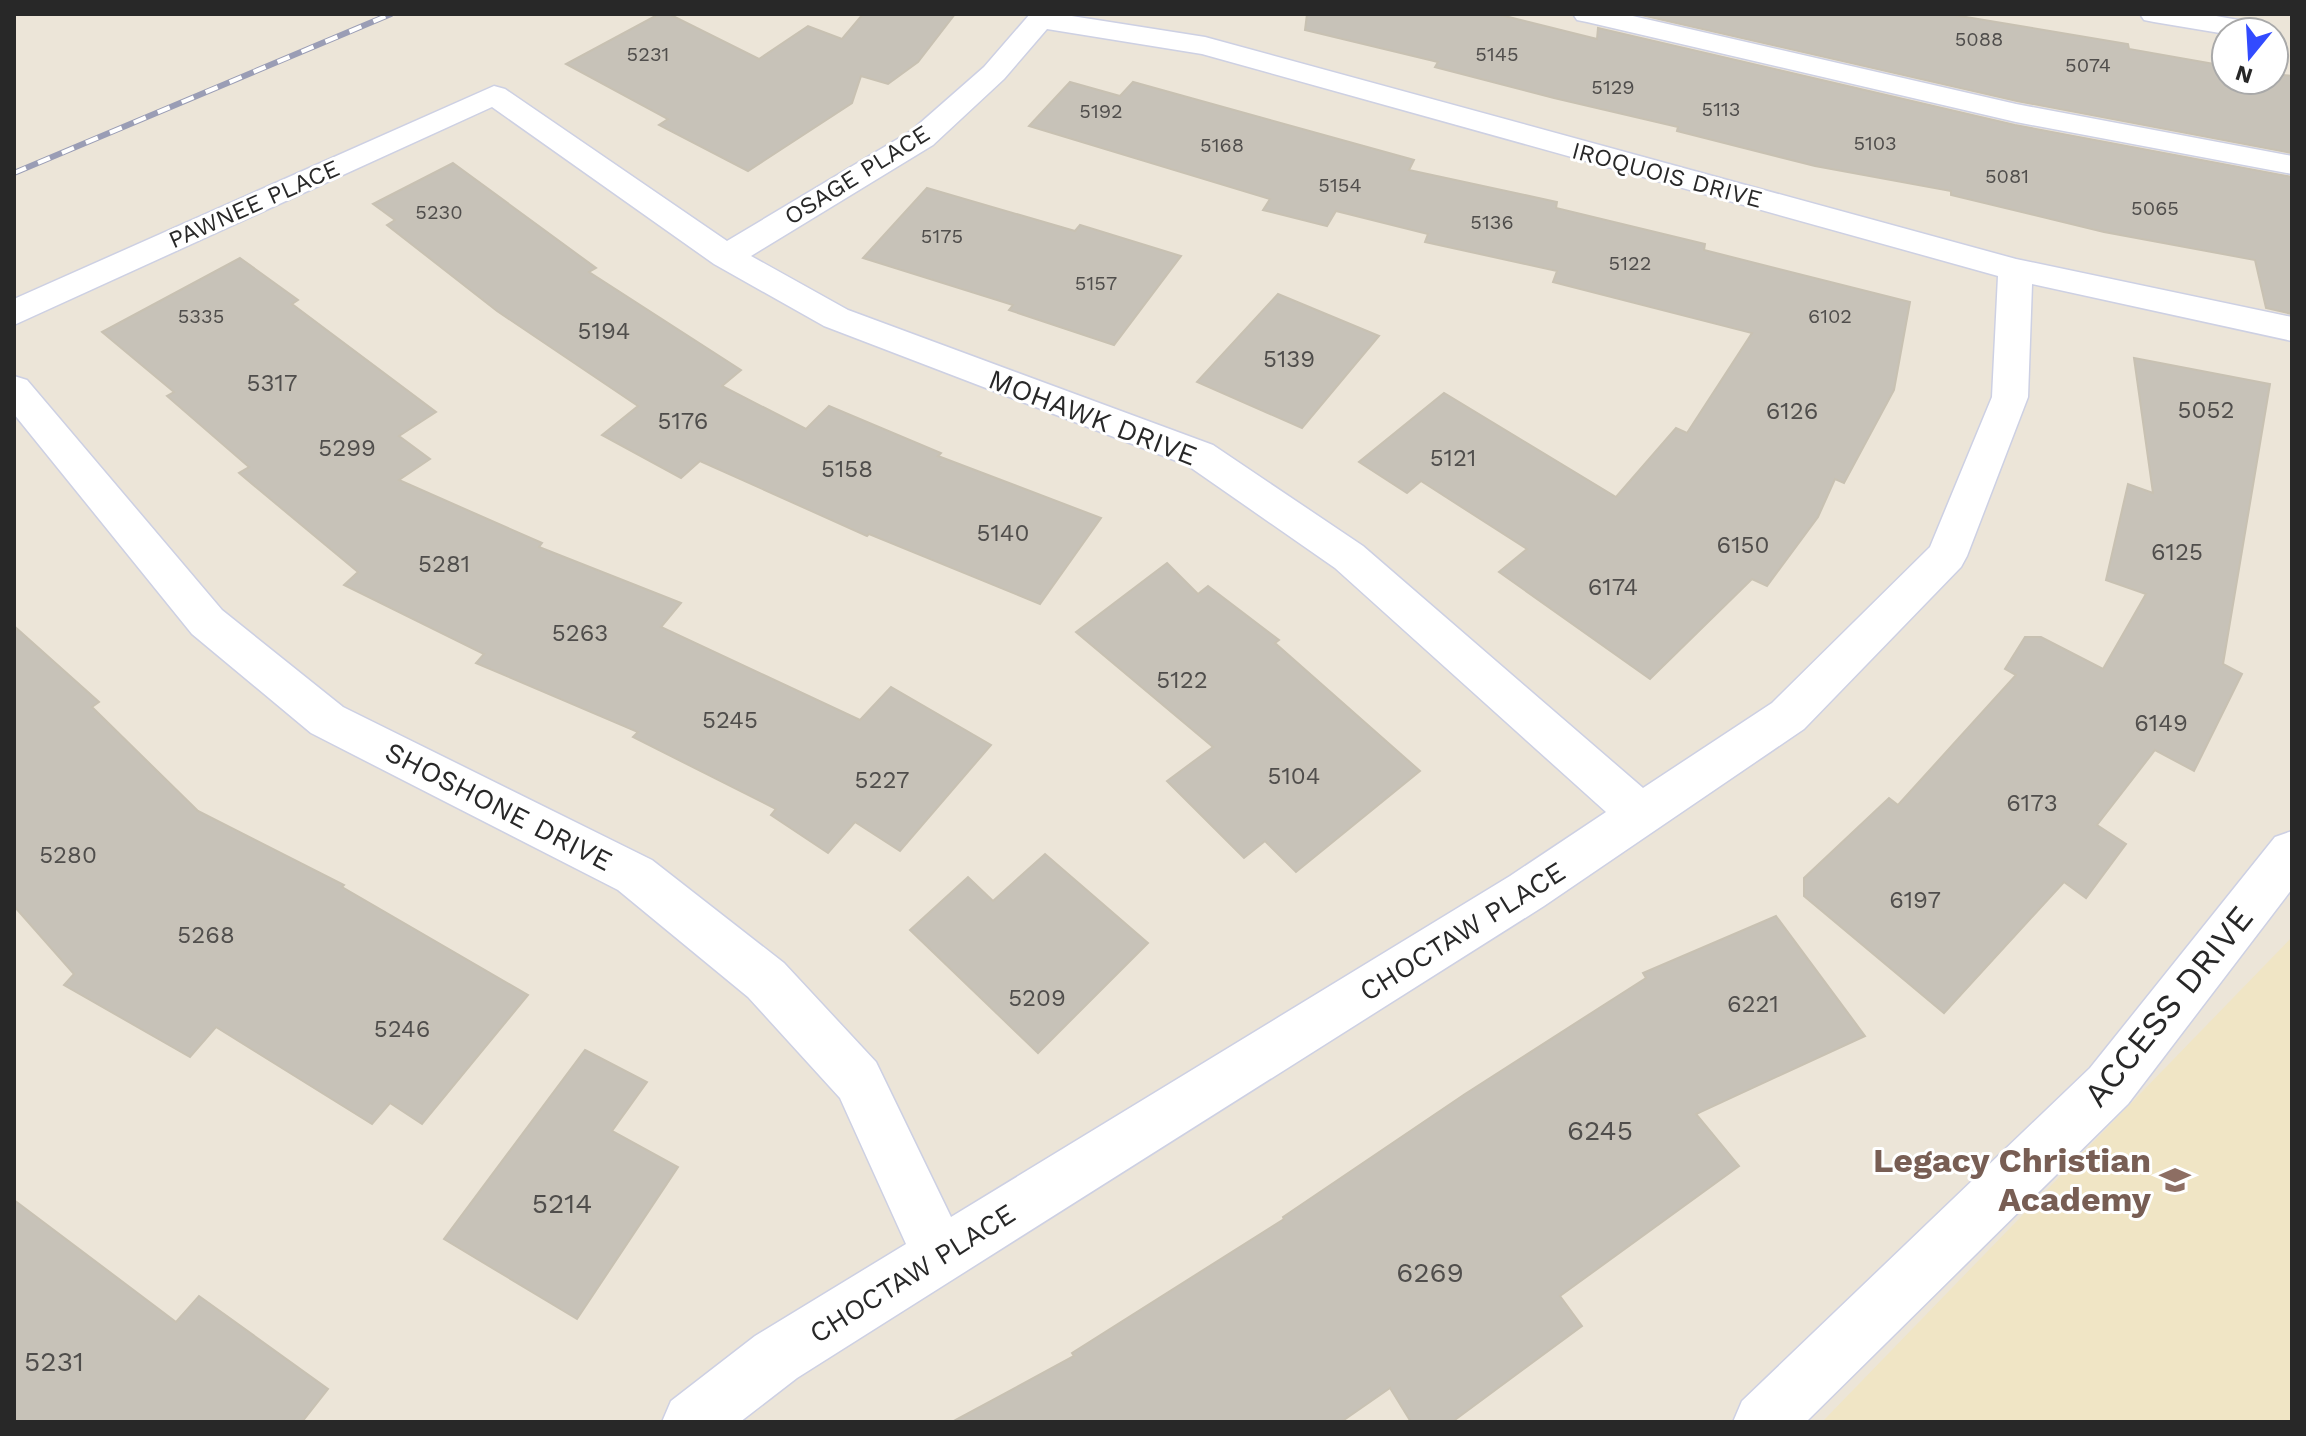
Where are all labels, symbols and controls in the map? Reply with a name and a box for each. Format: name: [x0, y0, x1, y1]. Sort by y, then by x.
north arrow: [2210, 16, 2290, 96]
house number: 5088: [1955, 27, 2003, 51]
house number: 5231: [627, 42, 669, 66]
house number: 5145: [1475, 42, 1519, 66]
house number: 5074: [2065, 53, 2111, 77]
text: N: [2232, 60, 2256, 89]
house number: 5129: [1591, 75, 1635, 99]
house number: 5113: [1702, 97, 1740, 121]
house number: 5192: [1079, 99, 1123, 123]
street label: OSAGE PLACE: [779, 119, 935, 231]
house number: 5103: [1853, 131, 1897, 155]
house number: 5168: [1200, 133, 1244, 157]
street label: IROQUOIS DRIVE: [1569, 136, 1765, 214]
street label: PAWNEE PLACE: [164, 154, 344, 254]
house number: 5081: [1985, 164, 2029, 188]
house number: 5154: [1318, 173, 1362, 197]
house number: 5065: [2131, 196, 2179, 220]
house number: 5230: [415, 200, 463, 224]
house number: 5136: [1470, 210, 1514, 234]
house number: 5175: [921, 224, 963, 248]
house number: 5122: [1609, 251, 1651, 275]
house number: 5157: [1075, 271, 1117, 295]
house number: 5335: [178, 304, 224, 328]
house number: 6102: [1808, 304, 1852, 328]
house number: 5194: [578, 317, 630, 345]
house number: 5139: [1263, 345, 1315, 373]
street label: MOHAWK DRIVE: [984, 363, 1202, 472]
house number: 5317: [247, 369, 297, 397]
house number: 5052: [2178, 396, 2234, 424]
house number: 6126: [1766, 397, 1818, 425]
house number: 5176: [658, 407, 708, 435]
house number: 5299: [318, 434, 376, 462]
house number: 5121: [1430, 444, 1476, 472]
house number: 5158: [821, 455, 873, 483]
house number: 5140: [977, 519, 1029, 547]
house number: 6150: [1717, 531, 1769, 559]
house number: 6125: [2151, 538, 2203, 566]
house number: 5281: [418, 550, 470, 578]
house number: 6174: [1588, 573, 1638, 601]
house number: 5263: [552, 619, 608, 647]
house number: 5122: [1156, 666, 1208, 694]
house number: 5245: [702, 706, 758, 734]
house number: 6149: [2134, 709, 2188, 737]
street label: SHOSHONE DRIVE: [380, 735, 618, 878]
house number: 5104: [1268, 762, 1320, 790]
house number: 5227: [855, 766, 909, 794]
house number: 6173: [2006, 789, 2058, 817]
house number: 5280: [39, 841, 97, 869]
street label: CHOCTAW PLACE: [1353, 855, 1571, 1008]
house number: 6197: [1889, 886, 1941, 914]
street label: ACCESS DRIVE: [2075, 898, 2261, 1114]
house number: 5268: [177, 921, 235, 949]
house number: 5209: [1008, 984, 1066, 1012]
house number: 6221: [1727, 990, 1779, 1018]
house number: 5246: [374, 1015, 430, 1043]
house number: 6245: [1567, 1114, 1633, 1147]
place label: Legacy Christian Academy: [1873, 1140, 2152, 1219]
school or university icon: Legacy Christian Academy: [2158, 1163, 2192, 1197]
house number: 5214: [532, 1187, 592, 1220]
street label: CHOCTAW PLACE: [803, 1197, 1021, 1350]
house number: 6269: [1396, 1256, 1464, 1289]
house number: 5231: [24, 1345, 84, 1378]

